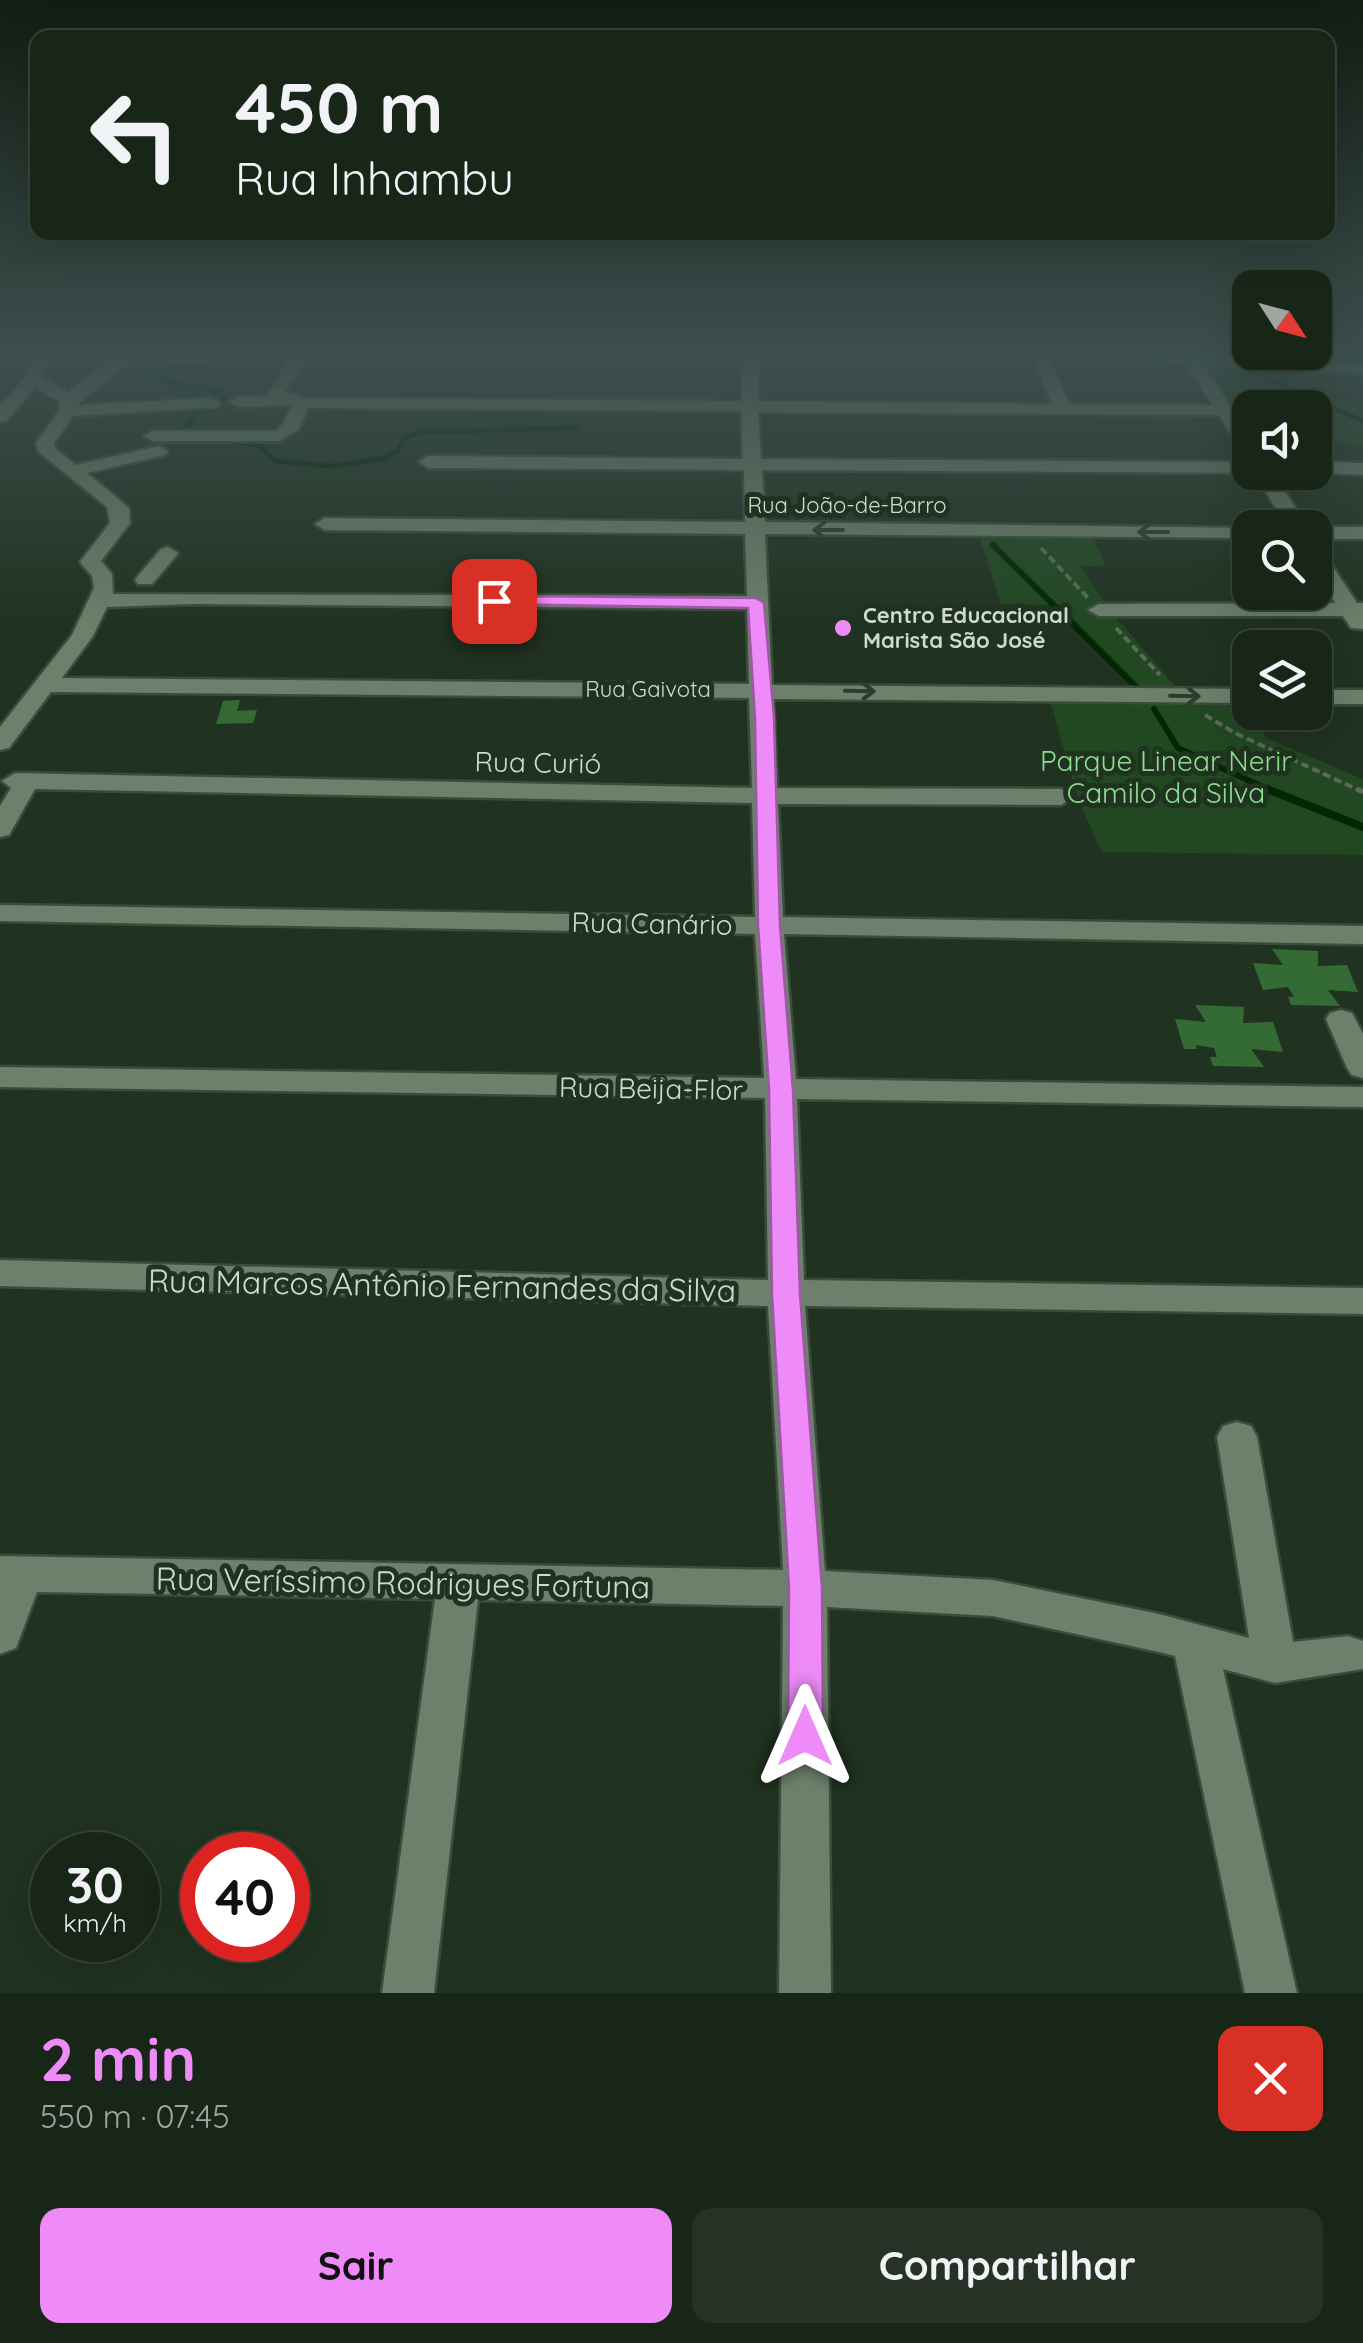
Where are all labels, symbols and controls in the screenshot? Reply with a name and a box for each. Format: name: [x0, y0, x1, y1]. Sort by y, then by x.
text: 450 m: [235, 63, 444, 151]
icon: left: [70, 70, 200, 200]
text: Rua Inhambu: [235, 150, 514, 206]
north arrow: [1232, 270, 1332, 370]
map controls: [1232, 270, 1332, 730]
button: sound: [1232, 390, 1332, 490]
street label: Rua João-de-Barro: [747, 491, 947, 519]
button: search: [1232, 510, 1332, 610]
one-way arrow: [812, 520, 844, 540]
one-way arrow: [1137, 522, 1169, 541]
pin: [452, 559, 537, 644]
icon: arrive: [467, 574, 522, 629]
place label: Centro Educacional Marista São José: [863, 601, 1069, 654]
marker: Centro Educacional Marista São José: [832, 617, 854, 639]
button: layers: [1232, 630, 1332, 730]
street label: Rua Gaivota: [585, 675, 711, 703]
one-way arrow: [844, 682, 876, 701]
one-way arrow: [1169, 686, 1201, 705]
street label: Rua Curió: [474, 743, 602, 781]
park label: Parque Linear Nerir Camilo da Silva: [1040, 743, 1292, 810]
street label: Rua Canário: [571, 904, 733, 942]
street label: Rua Beija-Flor: [559, 1069, 744, 1107]
street label: Rua Marcos Antônio Fernandes da Silva: [148, 1260, 736, 1310]
street label: Rua Veríssimo Rodrigues Fortuna: [155, 1558, 651, 1606]
position arrow: [753, 1684, 857, 1788]
speed limit sign: 40: [180, 1832, 310, 1962]
text: 30: [66, 1853, 124, 1916]
text: km/h: [63, 1907, 127, 1938]
text: 2 min: [40, 2021, 196, 2096]
button: close: [1218, 2026, 1323, 2131]
text: 550 m · 07:45: [40, 2096, 230, 2136]
button: Sair: [40, 2208, 672, 2323]
button: Compartilhar: [692, 2208, 1323, 2323]

